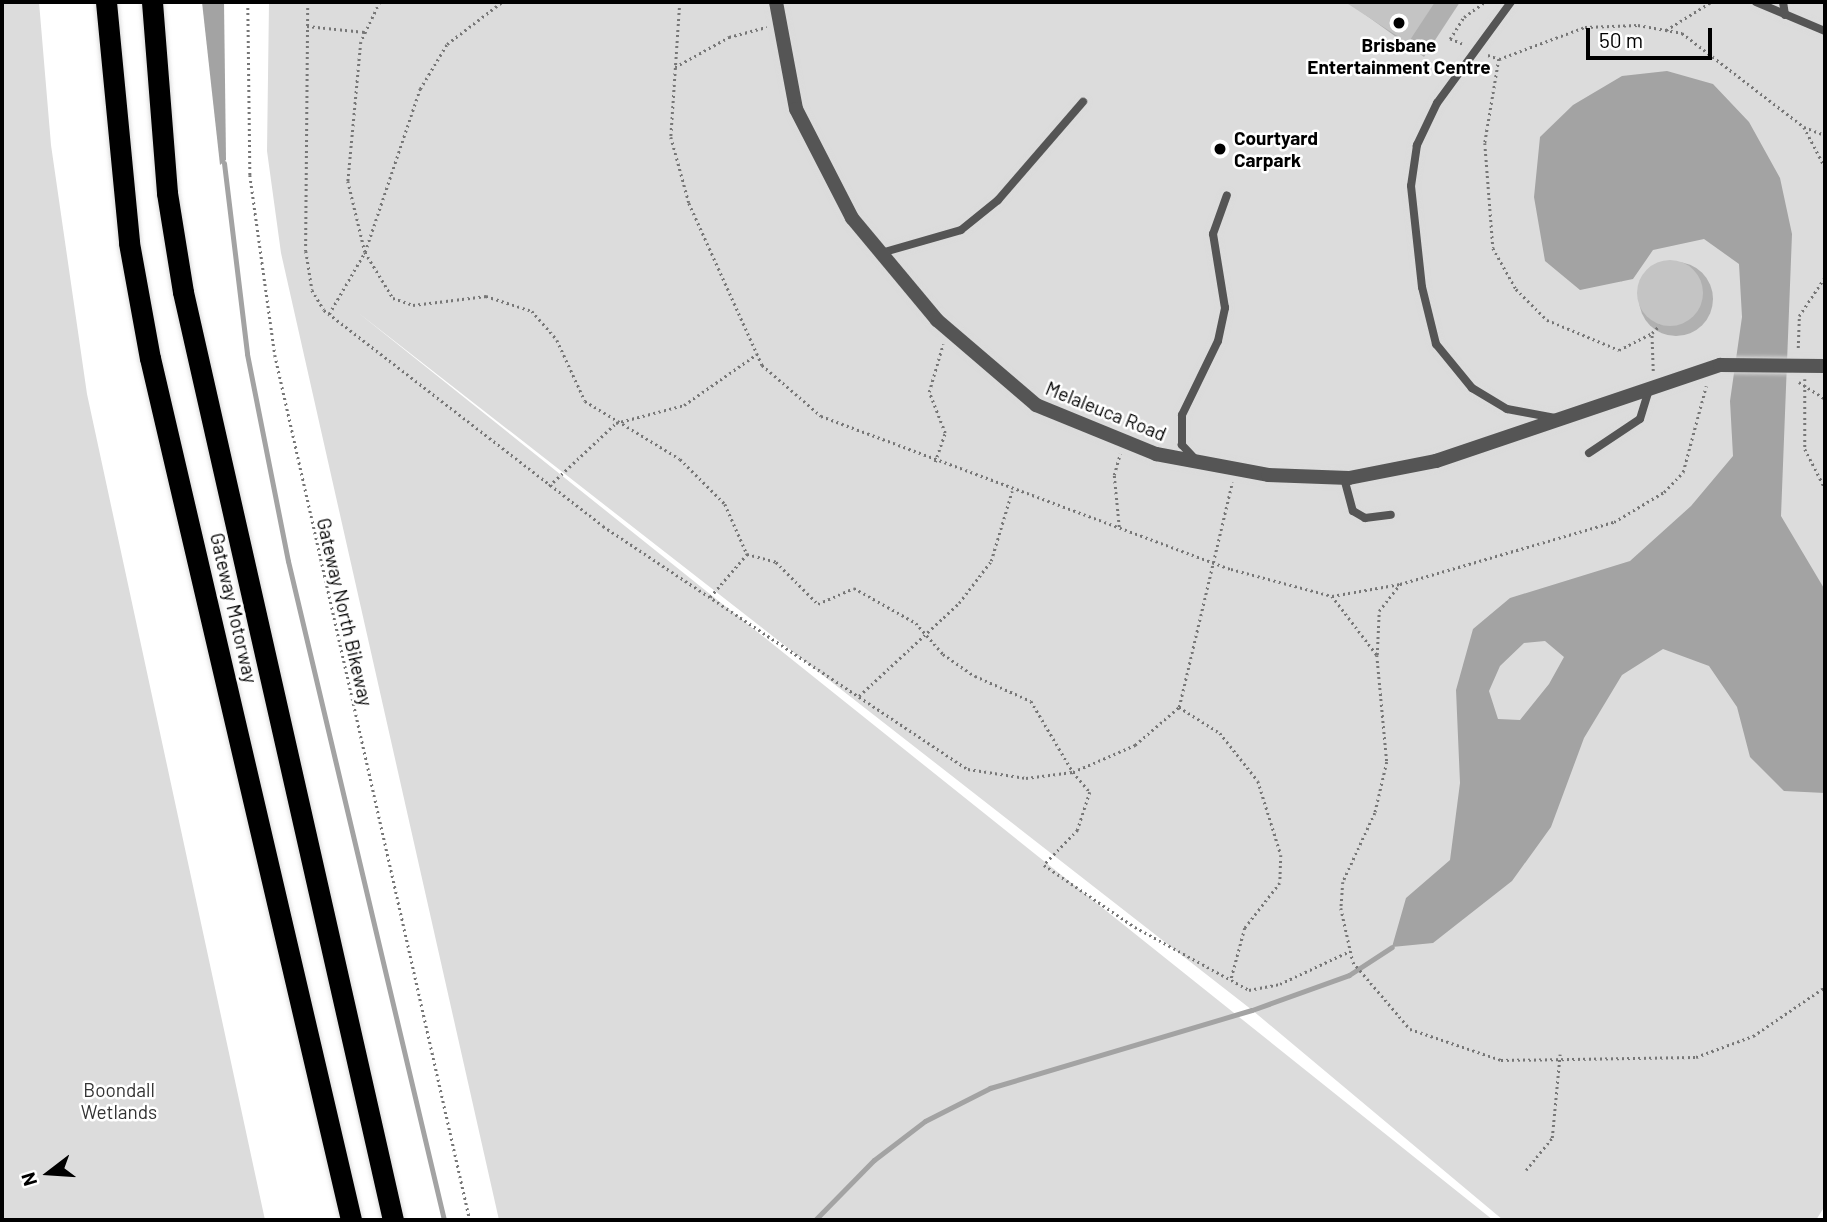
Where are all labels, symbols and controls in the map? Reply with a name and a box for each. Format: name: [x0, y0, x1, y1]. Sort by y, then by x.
scale bar: [1589, 14, 1715, 58]
marker: Brisbane Entertainment Centre: [1391, 15, 1407, 31]
text: 50 m: [1599, 27, 1643, 52]
place label: Brisbane Entertainment Centre: [1307, 34, 1491, 78]
place label: Courtyard Carpark: [1234, 127, 1318, 171]
marker: Courtyard Carpark: [1212, 141, 1228, 157]
street label: Melaleuca Road: [1042, 376, 1170, 446]
street label: Gateway North Bikeway: [312, 516, 378, 708]
street label: Gateway Motorway: [206, 531, 262, 685]
park label: Boondall Wetlands: [81, 1079, 157, 1123]
north arrow: [14, 1138, 84, 1208]
text: N: [16, 1170, 41, 1189]

